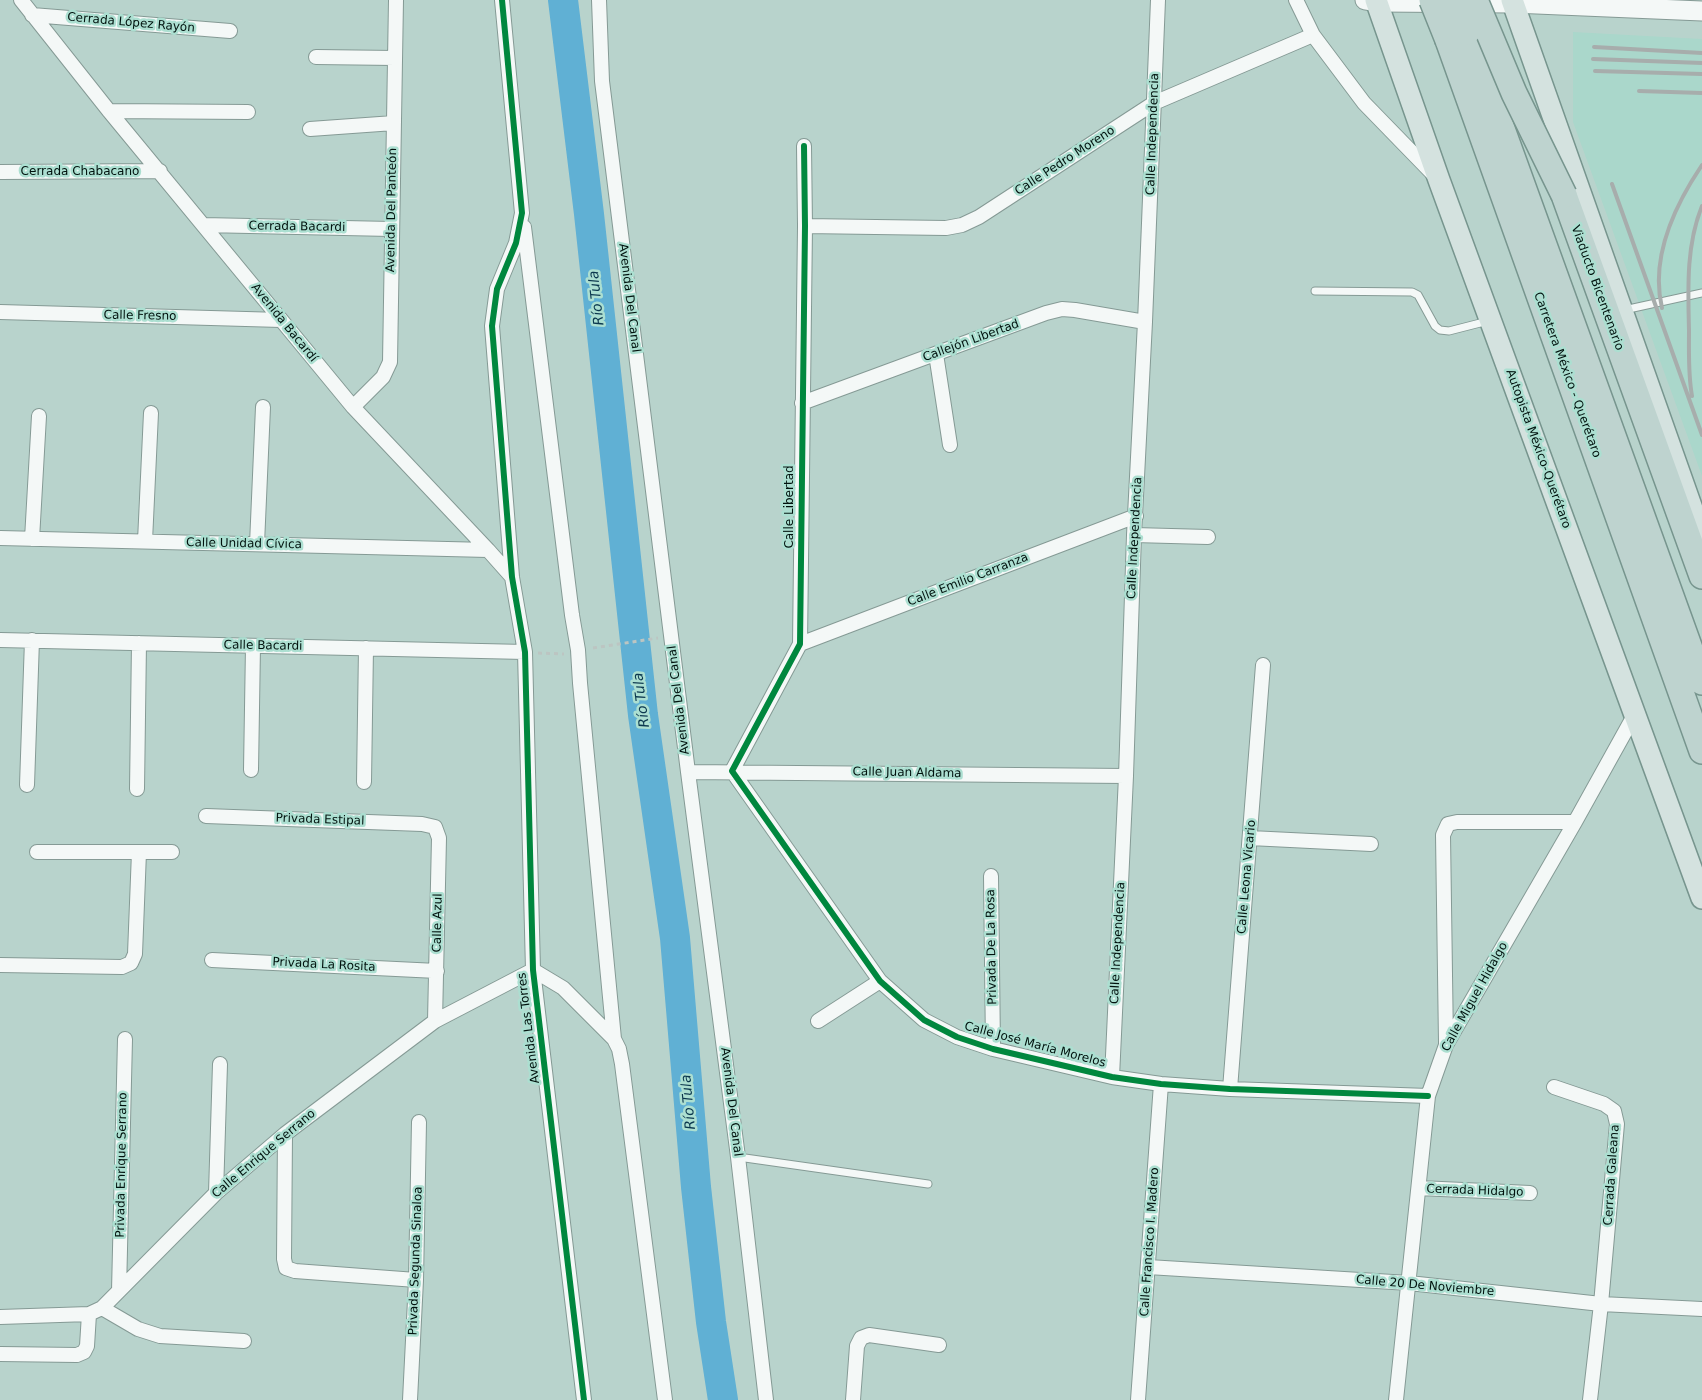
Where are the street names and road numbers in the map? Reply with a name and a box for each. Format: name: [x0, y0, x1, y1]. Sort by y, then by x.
street label: Cerrada López Rayón: [67, 10, 195, 36]
street label: Calle Independencia: [1144, 73, 1162, 195]
street label: Calle Pedro Moreno: [1012, 123, 1118, 199]
street label: Avenida Del Panteón: [384, 148, 400, 272]
street label: Cerrada Chabacano: [21, 165, 139, 179]
street label: Cerrada Bacardi: [248, 219, 346, 235]
street label: Viaducto Bicentenario: [1568, 223, 1626, 353]
street label: Avenida Del Canal: [615, 243, 643, 353]
street label: Avenida Bacardí: [248, 281, 320, 365]
street label: Carretera México - Querétaro: [1530, 290, 1604, 460]
street label: Calle Fresno: [103, 308, 177, 324]
street label: Callejón Libertad: [921, 317, 1021, 365]
street label: Autopista México-Querétaro: [1502, 367, 1574, 531]
street label: Calle Libertad: [783, 465, 797, 549]
street label: Calle Independencia: [1125, 477, 1145, 599]
street label: Calle Unidad Cívica: [186, 536, 302, 552]
street label: Calle Emilio Carranza: [906, 550, 1030, 610]
street label: Calle Bacardi: [223, 638, 303, 654]
street label: Avenida Del Canal: [665, 645, 693, 755]
street label: Calle Juan Aldama: [852, 765, 962, 781]
street label: Privada Estipal: [275, 811, 365, 829]
street label: Calle Leona Vicario: [1235, 819, 1259, 935]
street label: Calle Independencia: [1108, 882, 1128, 1004]
street label: Privada De La Rosa: [984, 889, 1000, 1005]
street label: Calle Azul: [430, 893, 446, 953]
street label: Calle Miguel Hidalgo: [1439, 940, 1511, 1054]
street label: Privada La Rosita: [272, 955, 376, 975]
street label: Avenida Las Torres: [515, 972, 543, 1084]
street label: Calle José María Morelos: [963, 1019, 1107, 1071]
street label: Avenida Del Canal: [717, 1047, 745, 1157]
street label: Privada Enrique Serrano: [114, 1092, 130, 1238]
street label: Calle Enrique Serrano: [209, 1107, 319, 1201]
street label: Cerrada Galeana: [1601, 1124, 1623, 1226]
street label: Calle Francisco I. Madero: [1138, 1167, 1162, 1317]
street label: Cerrada Hidalgo: [1426, 1182, 1524, 1200]
street label: Privada Segunda Sinaloa: [406, 1186, 426, 1336]
street label: Calle 20 De Noviembre: [1355, 1273, 1495, 1299]

